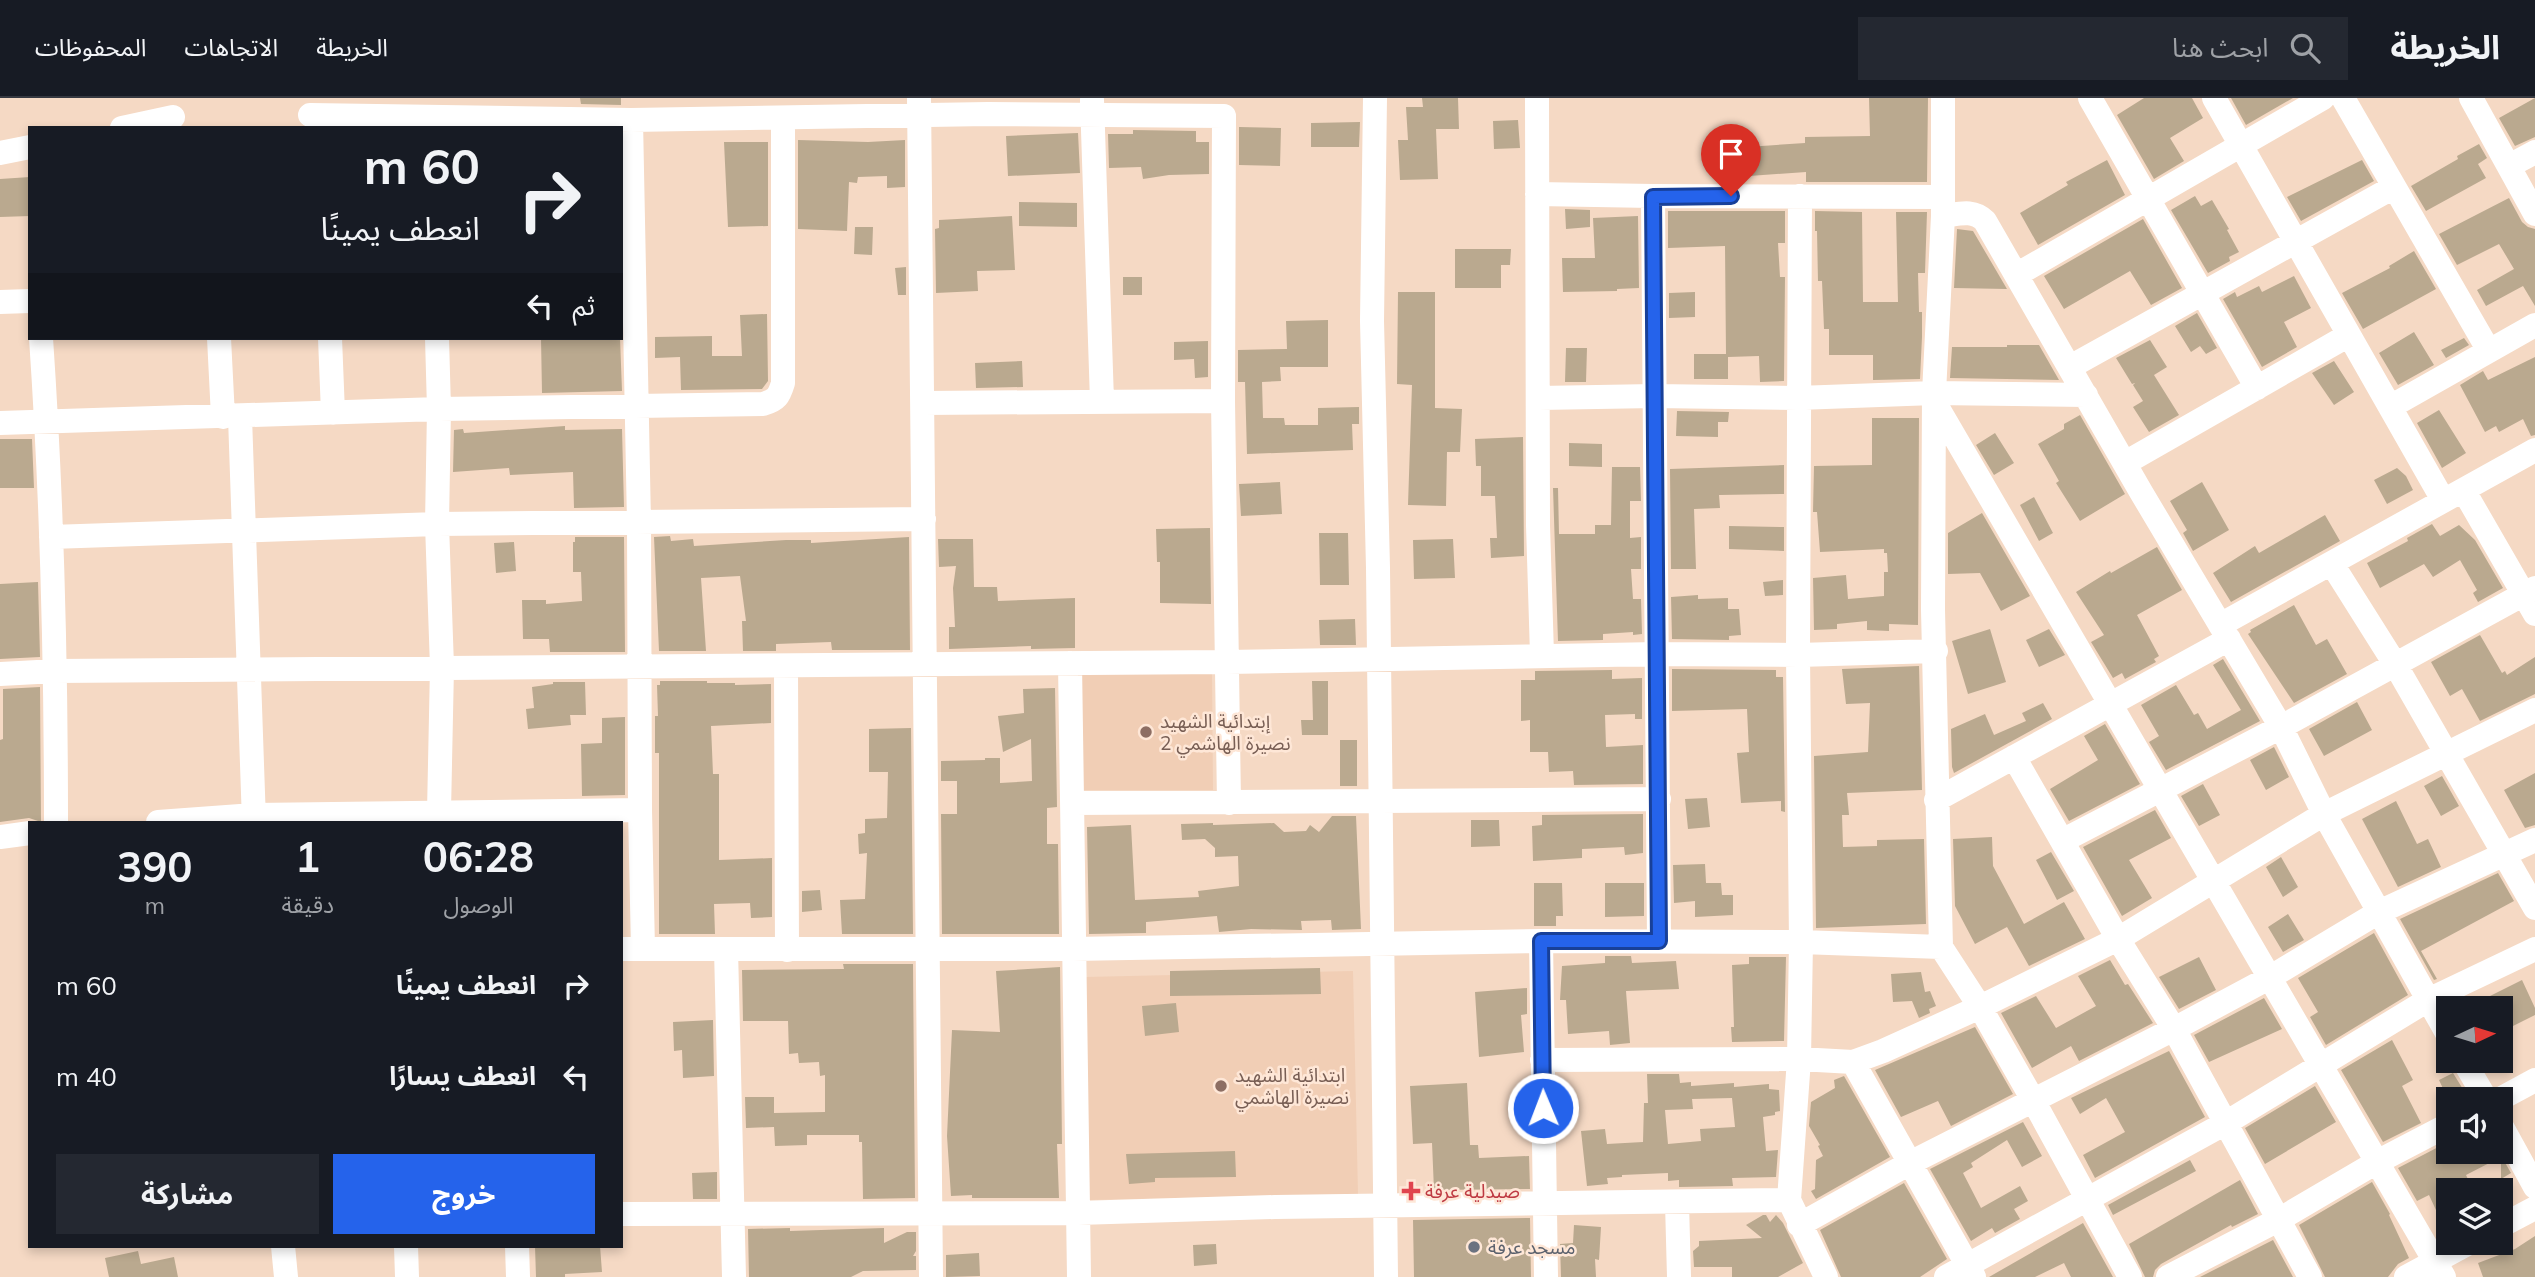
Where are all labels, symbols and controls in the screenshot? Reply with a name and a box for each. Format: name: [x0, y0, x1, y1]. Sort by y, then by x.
search box: [1858, 17, 2348, 80]
text: الخريطة: [2390, 26, 2500, 67]
icon: search: [2286, 29, 2324, 67]
text: ابحث هنا: [2172, 31, 2268, 64]
text: المحفوظات: [35, 32, 146, 62]
text: الاتجاهات: [184, 32, 278, 62]
text: الخريطة: [316, 32, 388, 62]
pin: [1701, 124, 1761, 196]
text: 60 m: [364, 135, 480, 196]
icon: arrive: [1712, 135, 1750, 173]
icon: right: [504, 154, 595, 245]
text: انعطف يمينًا: [321, 208, 480, 248]
icon: left: [521, 287, 559, 325]
text: ثم: [573, 289, 595, 322]
place label: إبتدائية الشهيد نصيرة الهاشمي 2: [1160, 709, 1291, 758]
marker: إبتدائية الشهيد نصيرة الهاشمي 2: [1138, 724, 1154, 740]
text: 1: [295, 830, 320, 883]
text: 06:28: [423, 830, 534, 883]
text: 390: [117, 840, 193, 893]
text: دقيقة: [282, 890, 334, 919]
text: الوصول: [443, 890, 513, 919]
text: m: [145, 891, 165, 920]
icon: right: [557, 967, 595, 1005]
text: انعطف يمينًا: [396, 968, 536, 1001]
text: 60 m: [56, 969, 117, 1002]
north arrow: [2436, 996, 2513, 1073]
map controls: [2436, 996, 2513, 1255]
icon: left: [557, 1058, 595, 1096]
text: انعطف يسارًا: [389, 1059, 536, 1092]
text: 40 m: [56, 1060, 117, 1093]
place label: ابتدائية الشهيد نصيرة الهاشمي: [1235, 1063, 1349, 1112]
position arrow: [1506, 1071, 1580, 1145]
marker: ابتدائية الشهيد نصيرة الهاشمي: [1213, 1078, 1229, 1094]
button: sound: [2436, 1087, 2513, 1164]
button: مشاركة: [56, 1154, 319, 1234]
button: خروج: [333, 1154, 595, 1234]
button: layers: [2436, 1178, 2513, 1255]
place label: صيدلية عرفة: [1425, 1179, 1520, 1203]
marker: صيدلية عرفة: [1403, 1183, 1419, 1199]
place label: مسجد عرفة: [1488, 1235, 1576, 1259]
marker: مسجد عرفة: [1466, 1239, 1482, 1255]

